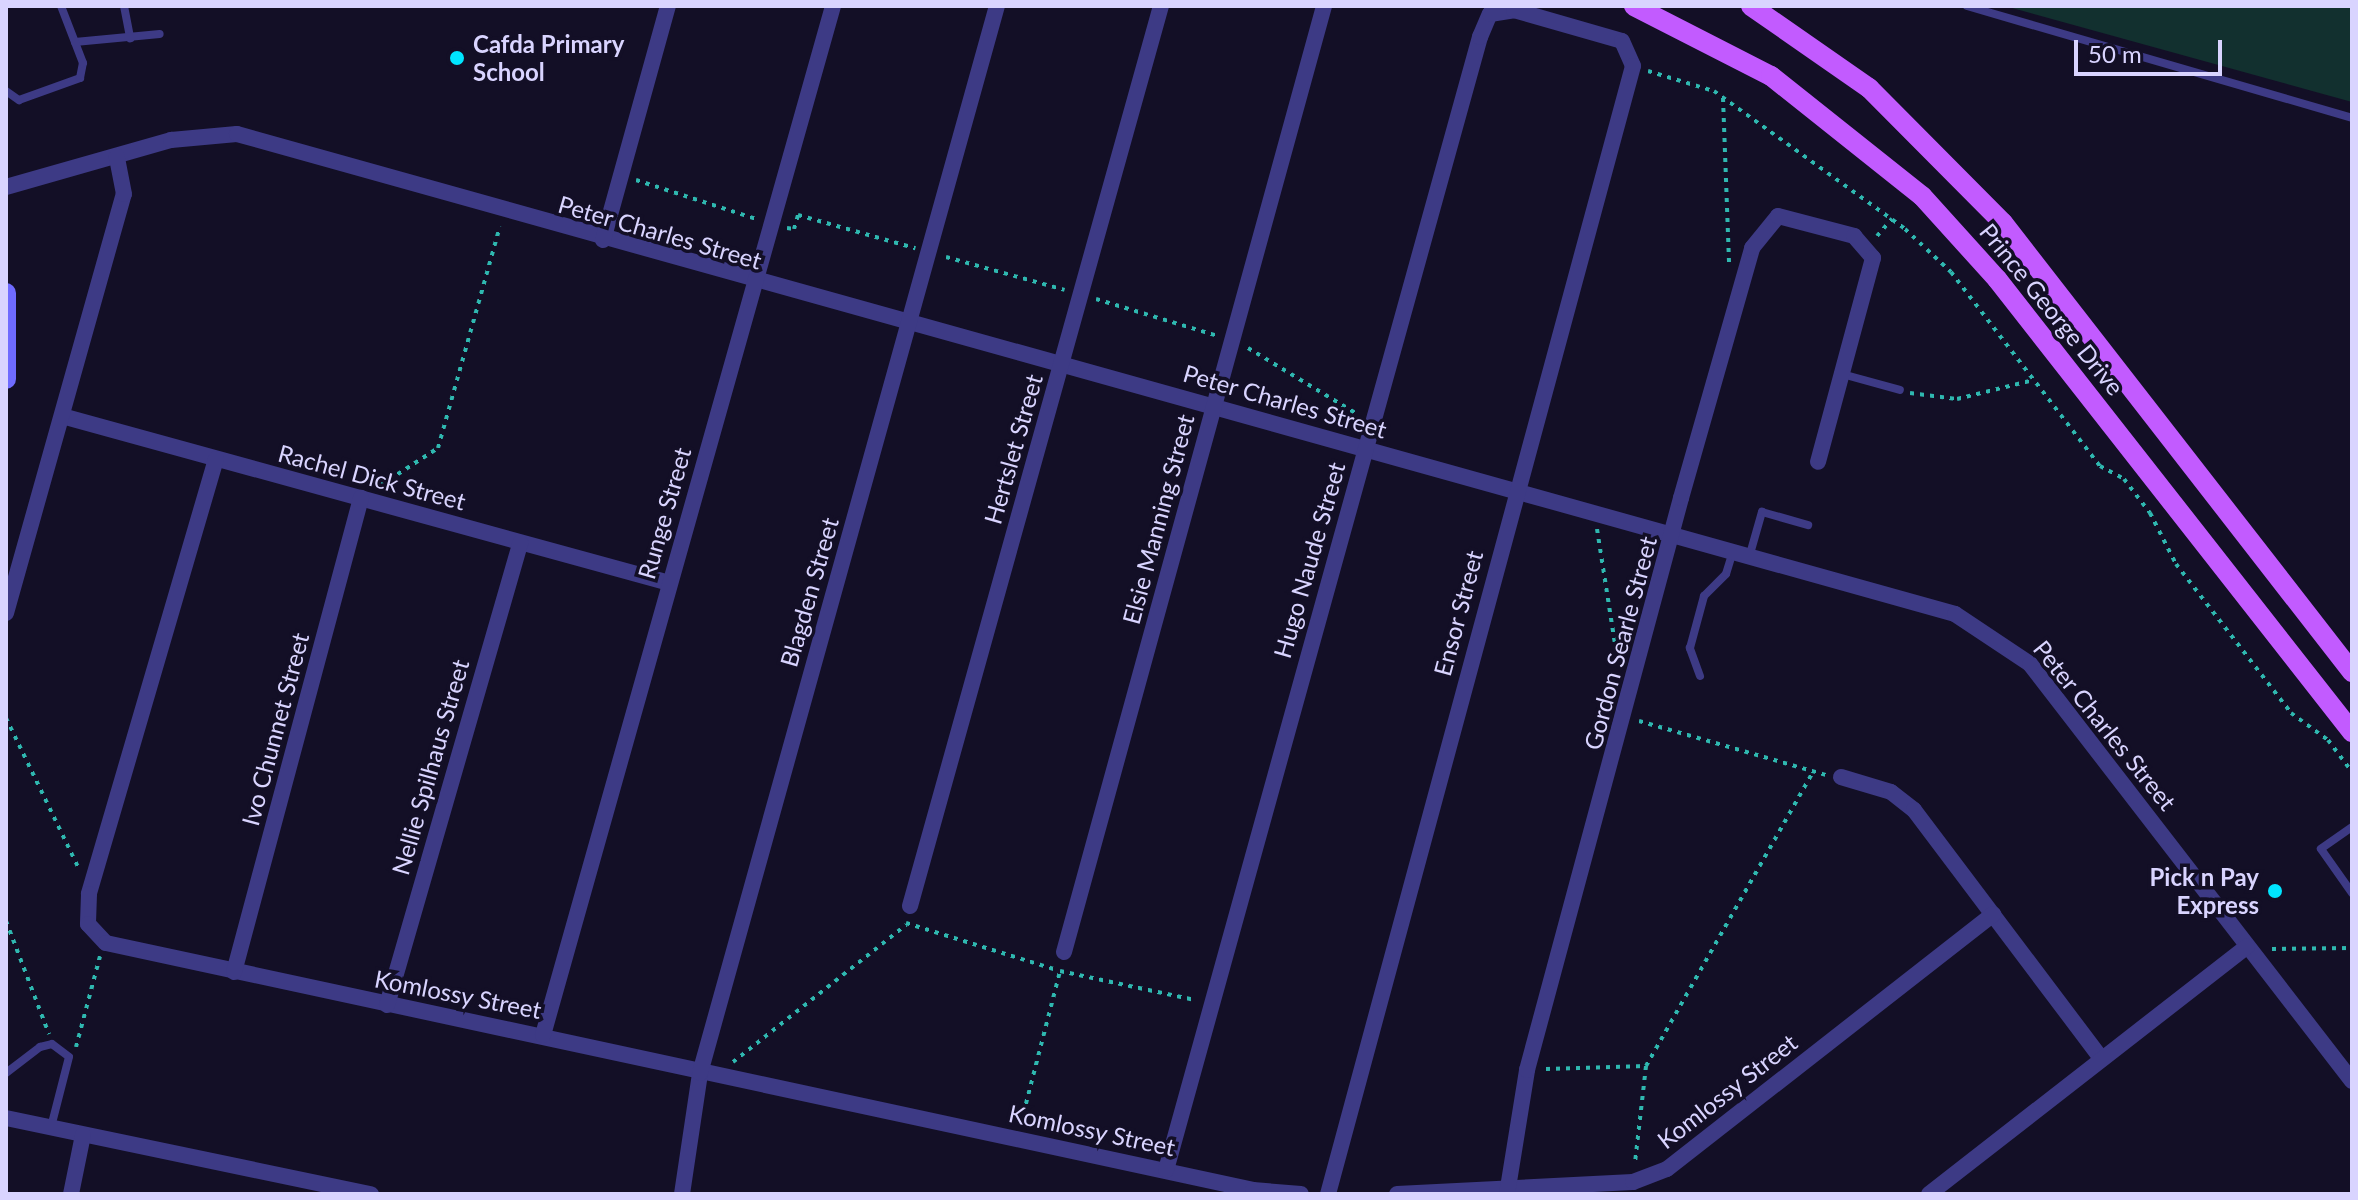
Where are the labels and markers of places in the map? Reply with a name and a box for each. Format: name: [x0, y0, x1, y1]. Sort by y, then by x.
place label: Cafda Primary School: [473, 30, 624, 86]
marker: Cafda Primary School: [448, 49, 466, 67]
place label: Pick n Pay Express: [2150, 863, 2259, 919]
marker: Pick n Pay Express: [2266, 882, 2284, 900]

